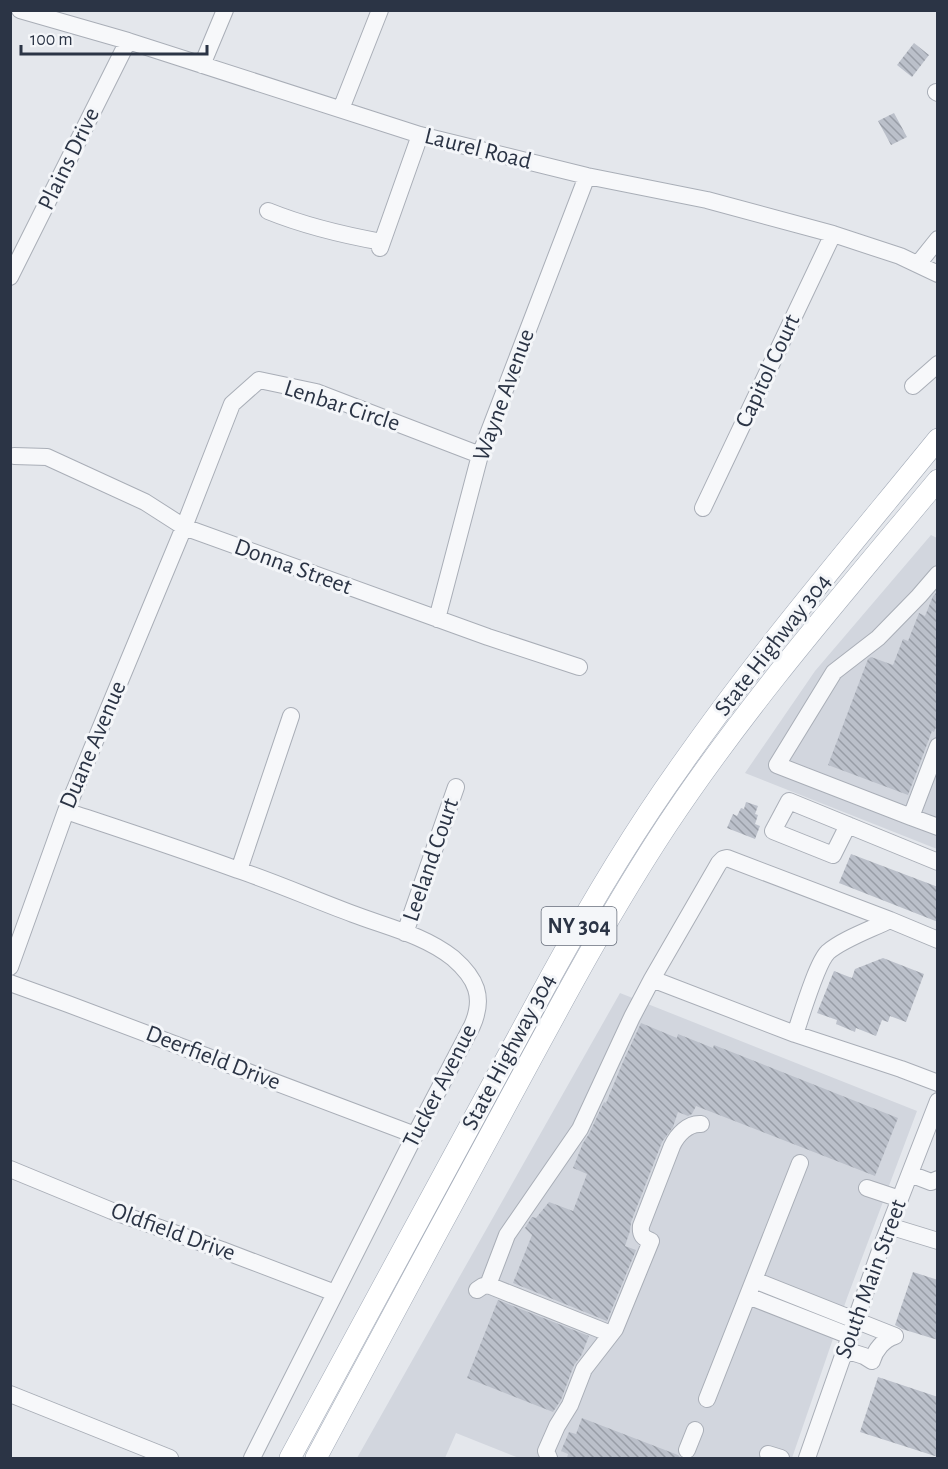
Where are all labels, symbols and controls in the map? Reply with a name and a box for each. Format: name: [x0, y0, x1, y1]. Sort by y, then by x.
scale bar: [21, 18, 207, 56]
text: 100 m: [30, 31, 73, 49]
street label: Plains Drive: [34, 104, 104, 214]
street label: Laurel Road: [422, 124, 534, 174]
street label: Capitol Court: [731, 310, 805, 431]
street label: Wayne Avenue: [469, 326, 539, 464]
street label: Lenbar Circle: [281, 376, 403, 436]
street label: Donna Street: [231, 535, 355, 599]
street label: State Highway 304: [710, 569, 836, 721]
street label: Duane Avenue: [55, 678, 131, 812]
street label: Leeland Court: [399, 795, 463, 925]
road number: NY 304: [542, 907, 616, 945]
street label: State Highway 304: [458, 970, 560, 1134]
street label: Deerfield Drive: [142, 1021, 284, 1095]
street label: Tucker Avenue: [399, 1021, 481, 1151]
street label: South Main Street: [831, 1196, 911, 1362]
street label: Oldfield Drive: [108, 1198, 238, 1266]

